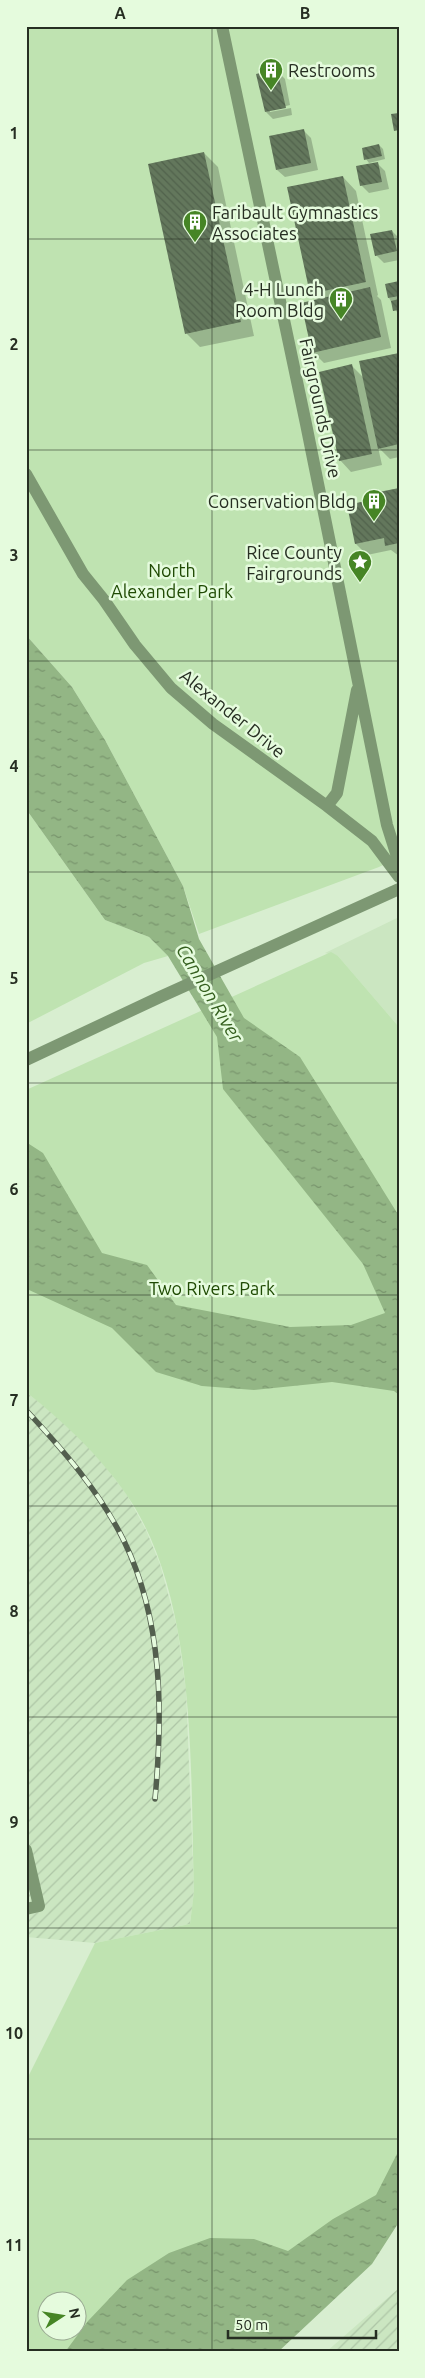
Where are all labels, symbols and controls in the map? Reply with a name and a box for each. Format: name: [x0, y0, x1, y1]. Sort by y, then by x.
text: A: [114, 4, 126, 22]
text: B: [300, 4, 310, 22]
building icon: Restrooms: [258, 57, 284, 91]
place label: Restrooms: [288, 60, 375, 80]
text: 1: [9, 124, 19, 142]
place label: Faribault Gymnastics Associates: [212, 202, 378, 243]
building icon: Faribault Gymnastics Associates: [182, 209, 208, 243]
place label: 4-H Lunch Room Bldg: [235, 279, 324, 320]
building icon: 4-H Lunch Room Bldg: [328, 286, 354, 320]
text: 2: [9, 335, 19, 353]
street label: Fairgrounds Drive: [296, 336, 346, 480]
building icon: Conservation Bldg: [361, 488, 387, 522]
place label: Conservation Bldg: [208, 491, 356, 511]
place label: Rice County Fairgrounds: [246, 542, 342, 583]
text: 3: [9, 546, 19, 564]
place icon: Rice County Fairgrounds: [347, 549, 373, 583]
park label: North Alexander Park: [111, 560, 233, 601]
street label: Alexander Drive: [177, 665, 289, 761]
text: 4: [9, 757, 19, 775]
water label: Cannon River: [172, 940, 248, 1047]
text: 5: [9, 969, 19, 987]
text: 6: [9, 1180, 19, 1198]
park label: Two Rivers Park: [149, 1278, 275, 1298]
text: 7: [9, 1391, 19, 1409]
text: 8: [9, 1602, 19, 1620]
text: 9: [9, 1813, 19, 1831]
text: 10: [5, 2024, 23, 2042]
text: 11: [5, 2236, 23, 2254]
north arrow: [38, 2290, 88, 2340]
text: N: [66, 2307, 84, 2320]
scale bar: [228, 2308, 375, 2340]
text: 50 m: [235, 2316, 268, 2333]

